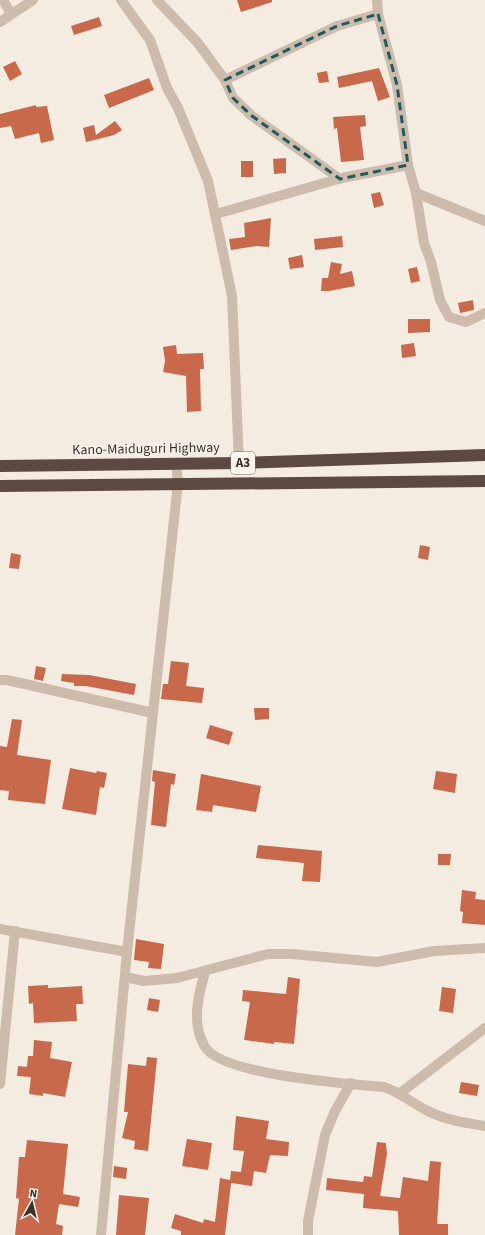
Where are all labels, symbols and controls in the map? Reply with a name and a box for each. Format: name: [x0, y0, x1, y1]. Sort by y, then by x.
street label: Kano-Maiduguri Highway: [72, 438, 220, 460]
road number: A3: [231, 452, 255, 474]
north arrow: [12, 1183, 52, 1223]
text: N: [29, 1186, 38, 1202]

